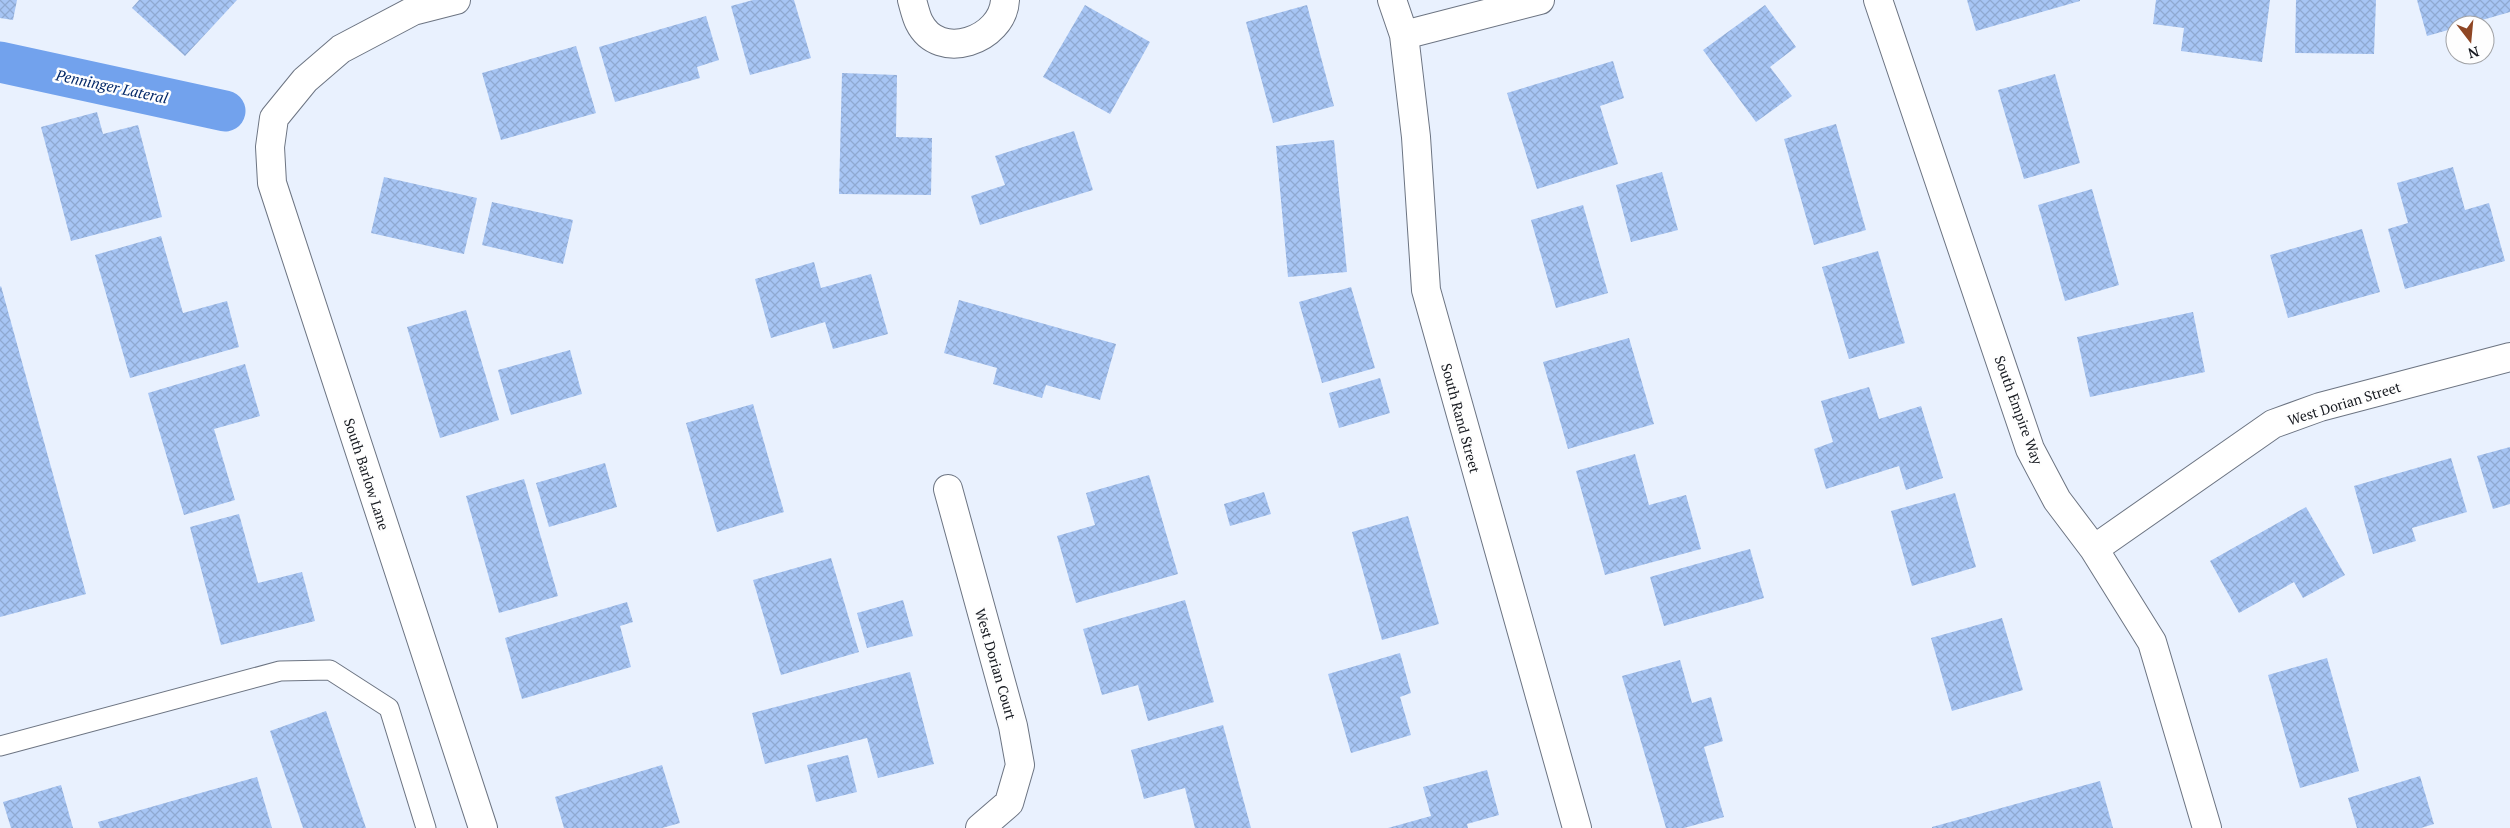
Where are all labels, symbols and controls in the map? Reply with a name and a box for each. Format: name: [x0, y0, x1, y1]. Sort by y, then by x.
north arrow: [2445, 15, 2495, 65]
text: N: [2466, 42, 2481, 64]
water label: Penninger Lateral: [53, 64, 171, 108]
street label: South Empire Way: [1990, 353, 2048, 468]
street label: South Rand Street: [1437, 361, 1485, 476]
street label: West Dorian Street: [2285, 377, 2404, 429]
street label: South Barlow Lane: [340, 416, 394, 532]
street label: West Dorian Court: [971, 606, 1021, 723]

